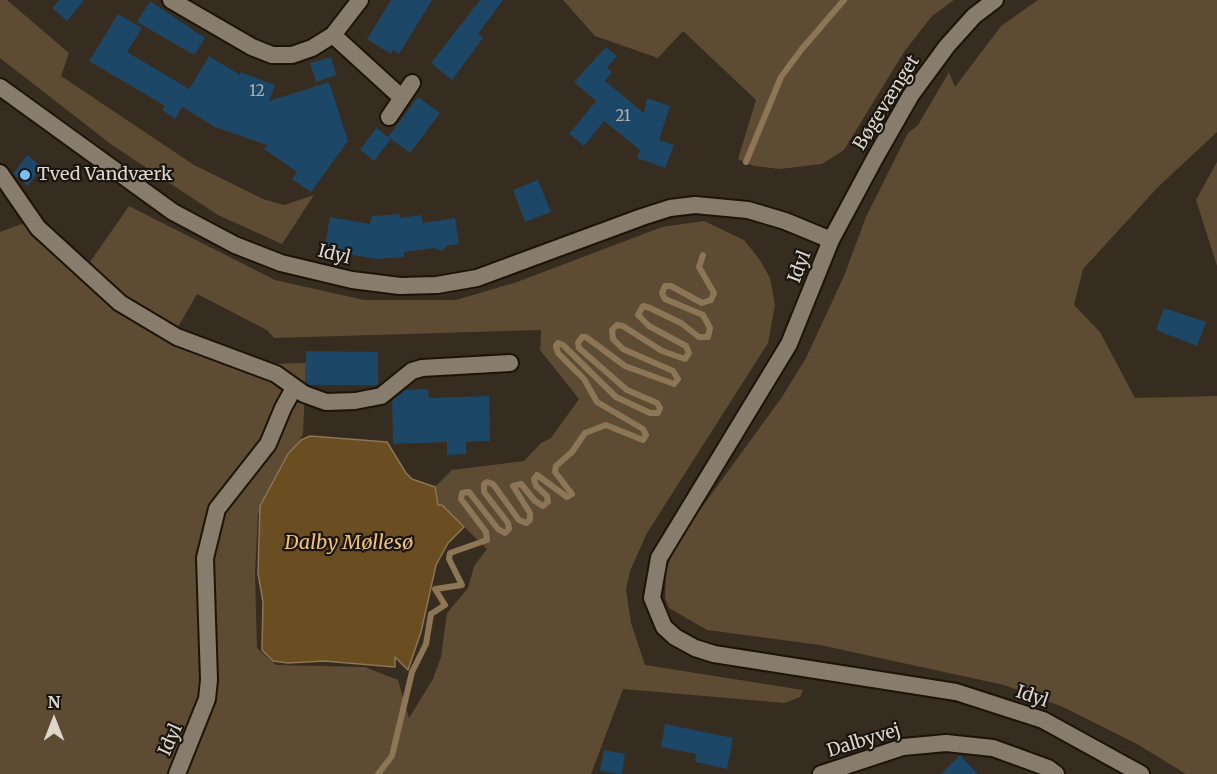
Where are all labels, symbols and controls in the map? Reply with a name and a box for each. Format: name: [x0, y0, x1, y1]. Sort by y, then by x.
street label: Bøgevænget: [849, 52, 925, 154]
house number: 12: [249, 83, 265, 101]
house number: 21: [615, 108, 631, 126]
place label: Tved Vandværk: [37, 164, 172, 186]
marker: Tved Vandværk: [18, 168, 32, 182]
street label: Idyl: [315, 241, 353, 269]
street label: Idyl: [784, 248, 816, 286]
water label: Dalby Møllesø: [285, 531, 413, 555]
street label: Idyl: [1013, 681, 1051, 713]
north arrow: [24, 690, 84, 750]
text: N: [48, 692, 60, 712]
street label: Dalbyvej: [825, 720, 903, 762]
street label: Idyl: [154, 721, 188, 759]

